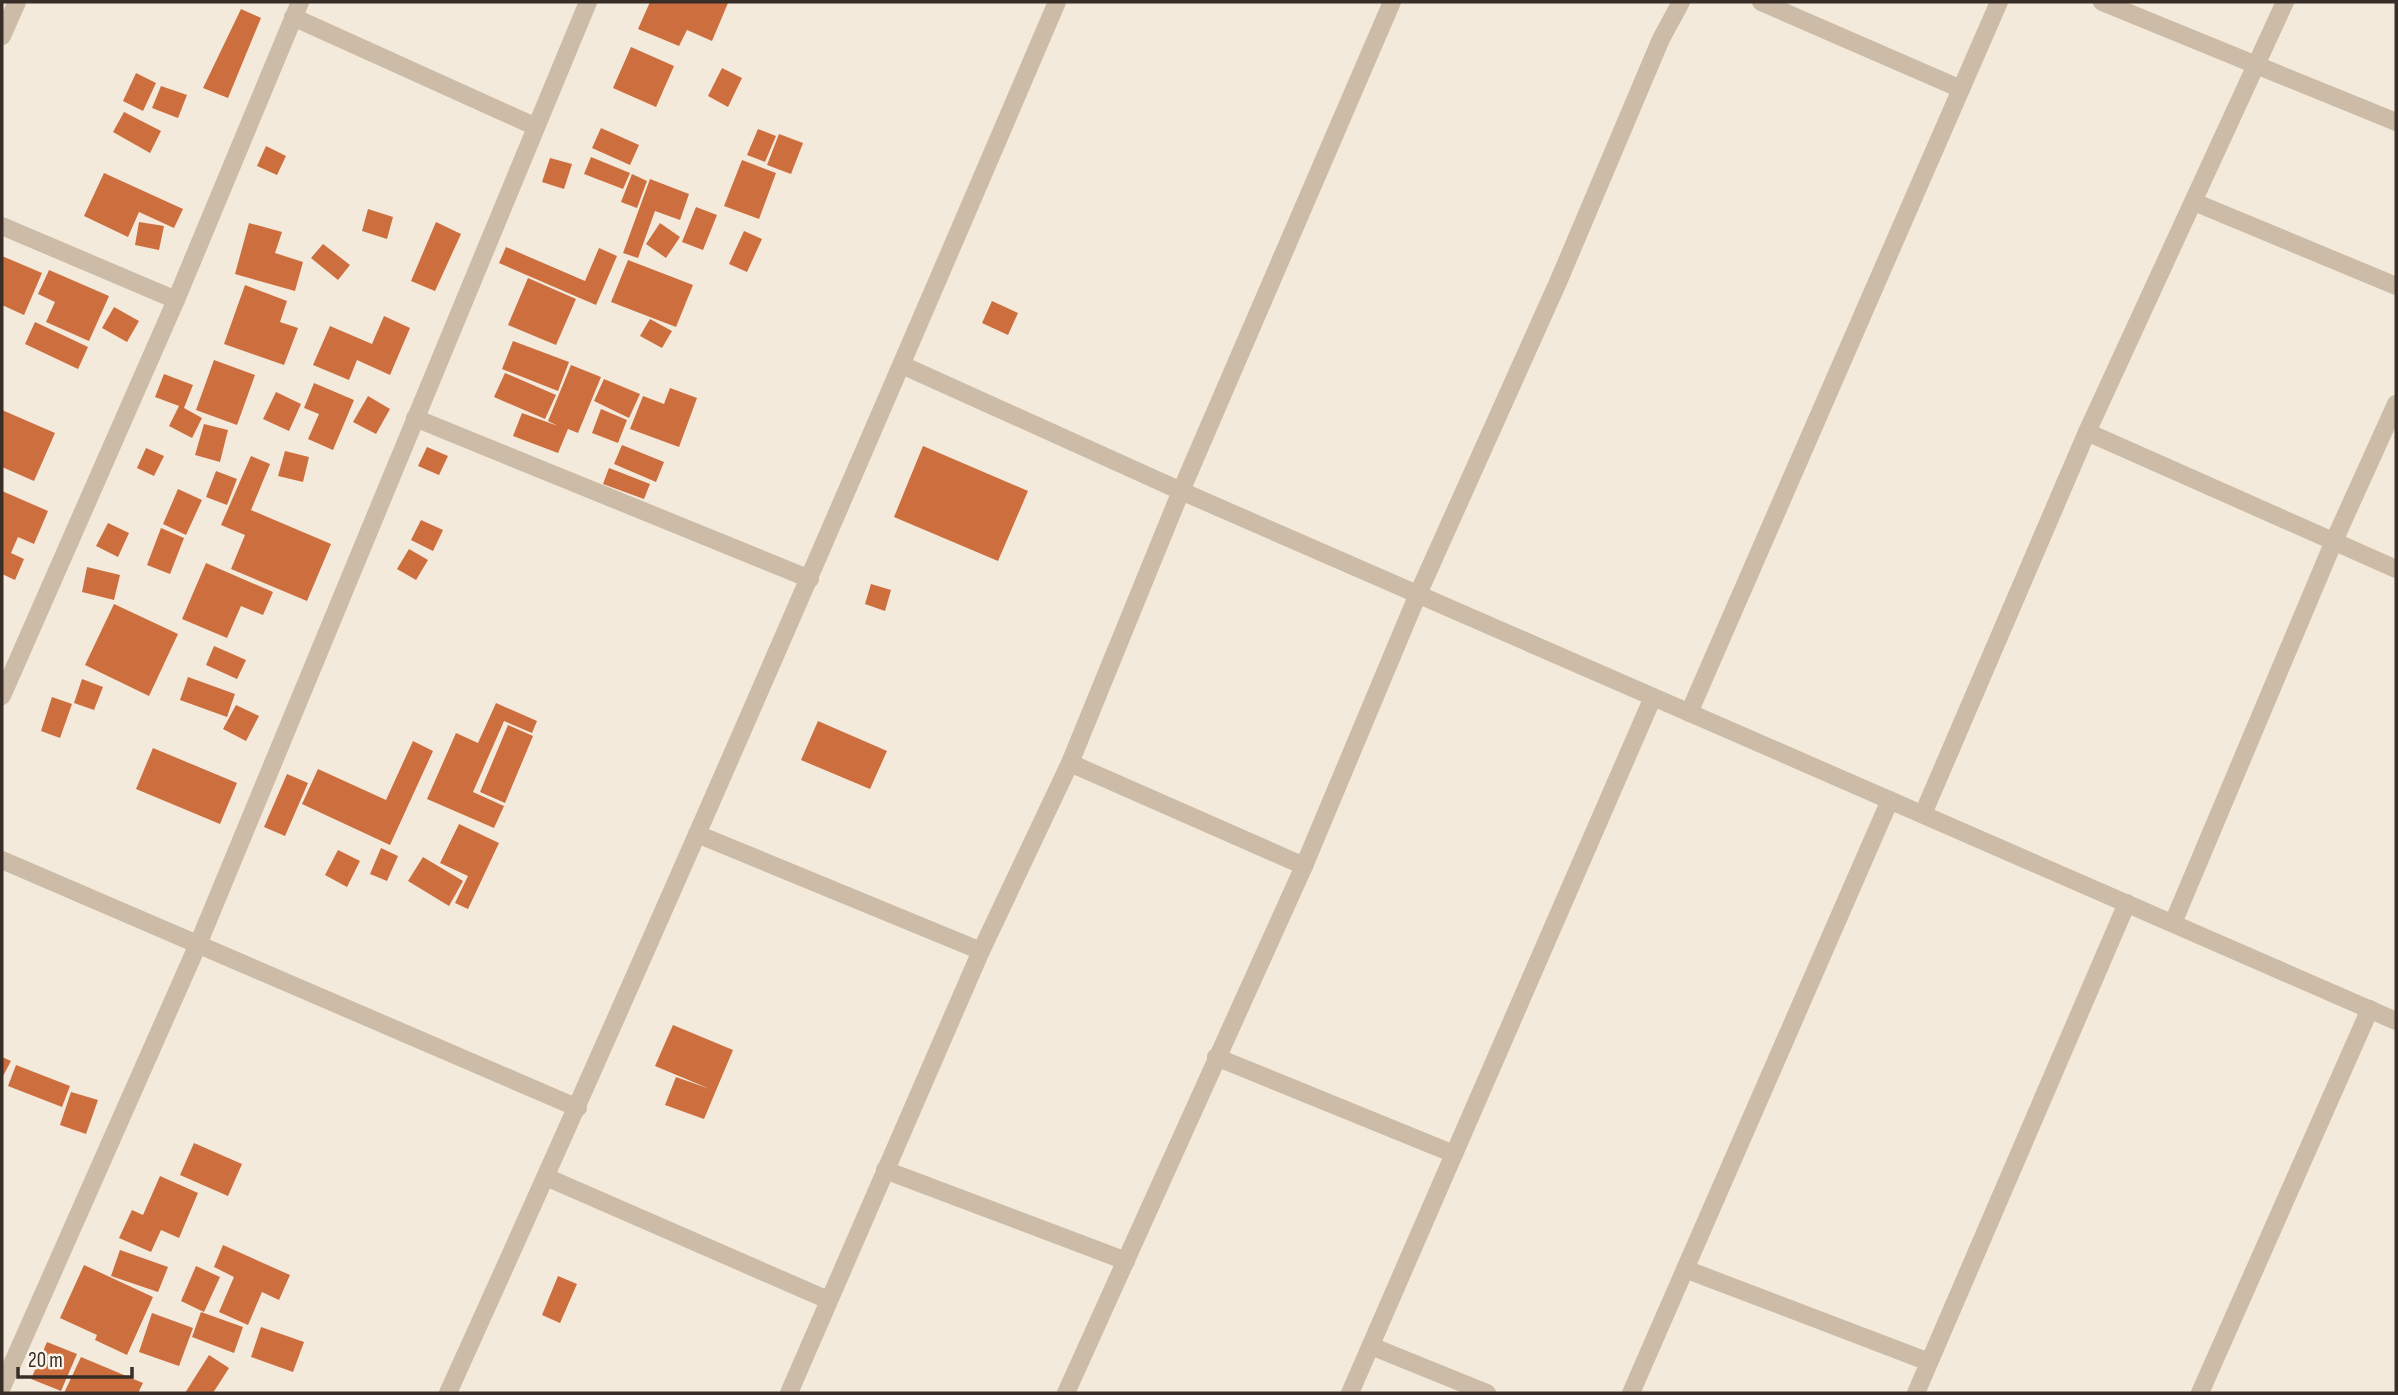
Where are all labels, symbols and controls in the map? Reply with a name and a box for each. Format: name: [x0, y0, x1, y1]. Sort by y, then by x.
scale bar: [18, 1336, 131, 1380]
text: 20 m: [28, 1348, 63, 1373]

